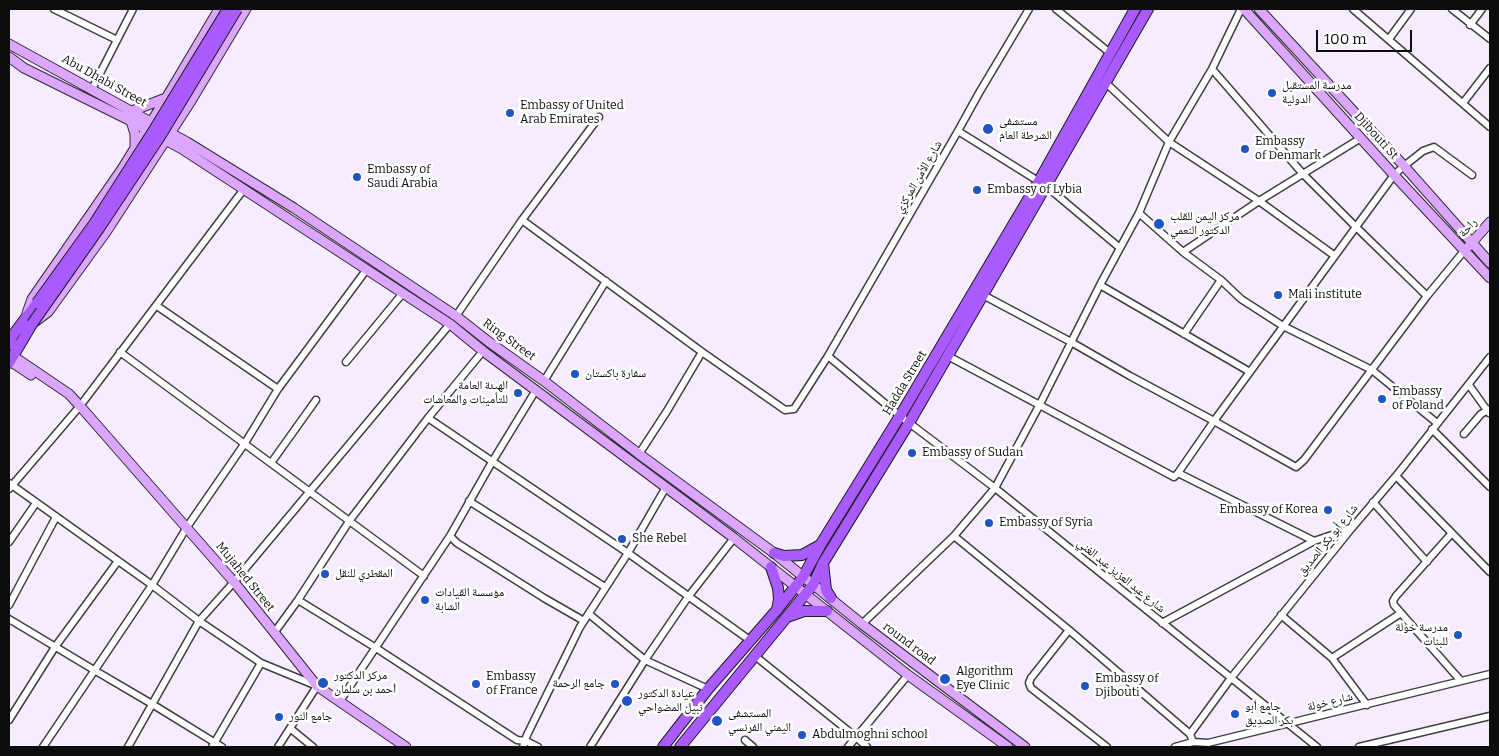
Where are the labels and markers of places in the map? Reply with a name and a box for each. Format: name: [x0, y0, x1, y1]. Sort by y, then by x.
place label: مدرسة المستقبل الدولية: [1282, 79, 1351, 107]
marker: مدرسة المستقبل الدولية: [1266, 87, 1278, 99]
place label: Embassy of United Arab Emirates: [520, 99, 624, 127]
marker: Embassy of United Arab Emirates: [504, 107, 516, 119]
place label: مستشفى الشرطة العام: [999, 115, 1052, 143]
marker: مستشفى الشرطة العام: [981, 122, 995, 136]
place label: Embassy of Denmark: [1255, 135, 1321, 163]
marker: Embassy of Denmark: [1239, 143, 1251, 155]
place label: Embassy of Saudi Arabia: [367, 163, 438, 191]
marker: Embassy of Saudi Arabia: [351, 171, 363, 183]
place label: Embassy of Lybia: [987, 183, 1082, 197]
marker: Embassy of Lybia: [971, 184, 983, 196]
place label: مركز اليمن للقلب الدكتور النعمي: [1170, 210, 1240, 238]
marker: مركز اليمن للقلب الدكتور النعمي: [1152, 217, 1166, 231]
place label: Mali institute: [1288, 288, 1362, 302]
marker: Mali institute: [1272, 289, 1284, 301]
place label: سفارة باكستان: [585, 367, 646, 381]
marker: سفارة باكستان: [569, 368, 581, 380]
place label: الهيئة العامة للتأمينات والمعاشات: [423, 379, 508, 407]
place label: Embassy of Poland: [1392, 385, 1444, 413]
marker: الهيئة العامة للتأمينات والمعاشات: [512, 387, 524, 399]
marker: Embassy of Poland: [1376, 393, 1388, 405]
place label: Embassy of Sudan: [922, 446, 1023, 460]
marker: Embassy of Sudan: [906, 447, 918, 459]
place label: Embassy of Korea: [1219, 503, 1318, 517]
marker: Embassy of Korea: [1322, 504, 1334, 516]
place label: Embassy of Syria: [999, 516, 1093, 530]
marker: Embassy of Syria: [983, 517, 995, 529]
place label: She Rebel: [632, 532, 687, 546]
marker: She Rebel: [616, 533, 628, 545]
place label: المقطري للنقل: [335, 567, 393, 581]
marker: المقطري للنقل: [319, 568, 331, 580]
place label: مؤسسة القيادات الشابة: [435, 586, 504, 614]
marker: مؤسسة القيادات الشابة: [419, 594, 431, 606]
place label: مدرسة خولة للبنات: [1395, 621, 1448, 649]
marker: مدرسة خولة للبنات: [1452, 629, 1464, 641]
place label: Algorithm Eye Clinic: [956, 665, 1013, 693]
place label: مركز الدكتور أحمد بن سلمان: [334, 669, 396, 697]
place label: Embassy of France: [486, 670, 538, 698]
marker: Algorithm Eye Clinic: [938, 672, 952, 686]
place label: Embassy of Djibouti: [1095, 672, 1158, 700]
marker: مركز الدكتور أحمد بن سلمان: [316, 676, 330, 690]
place label: جامع الرحمة: [552, 677, 605, 691]
marker: Embassy of France: [470, 678, 482, 690]
marker: جامع الرحمة: [609, 678, 621, 690]
marker: Embassy of Djibouti: [1079, 680, 1091, 692]
place label: عيادة الدكتور نبيل المضواحي: [638, 687, 703, 715]
marker: عيادة الدكتور نبيل المضواحي: [620, 694, 634, 708]
place label: جامع أبو بكر الصديق: [1245, 700, 1293, 728]
place label: المستشفى اليمني الفرنسي: [728, 707, 791, 735]
marker: جامع أبو بكر الصديق: [1229, 708, 1241, 720]
place label: جامع النور: [289, 710, 332, 724]
marker: جامع النور: [273, 711, 285, 723]
marker: المستشفى اليمني الفرنسي: [710, 714, 724, 728]
place label: Abdulmoghni school: [812, 728, 928, 742]
marker: Abdulmoghni school: [796, 729, 808, 741]

